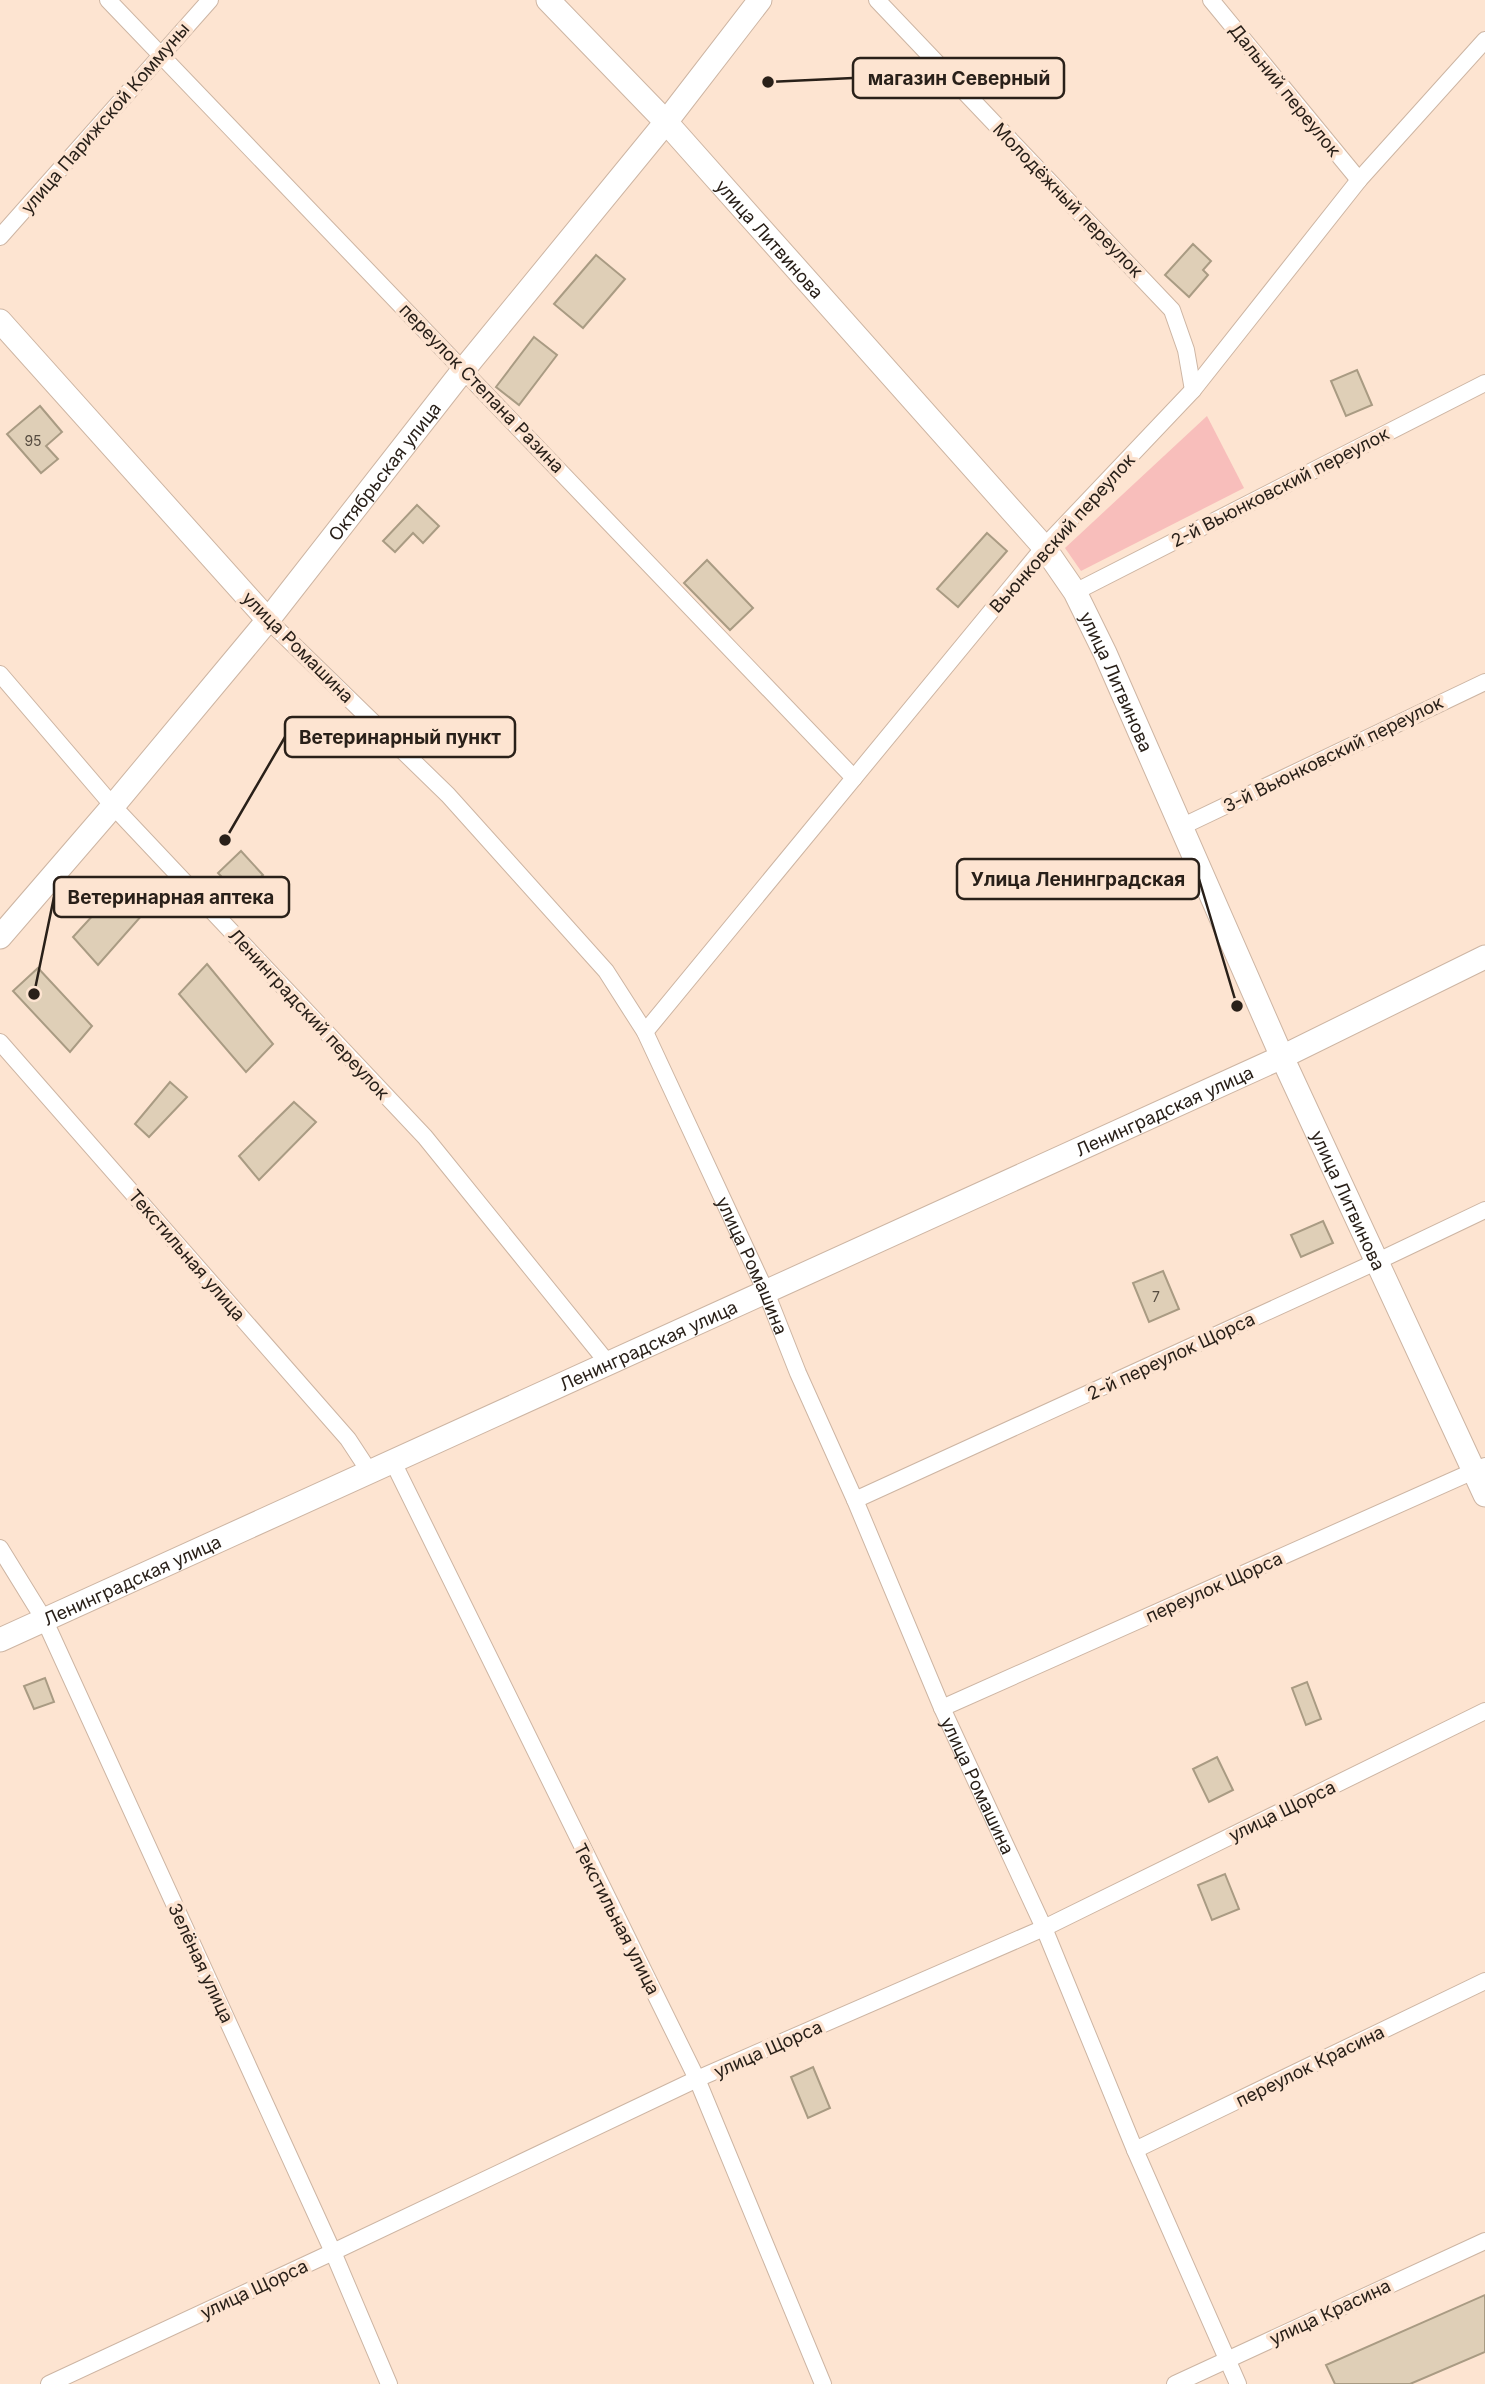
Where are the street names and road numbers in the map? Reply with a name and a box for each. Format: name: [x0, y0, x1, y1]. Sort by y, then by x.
street label: улица Парижской Коммуны: [17, 18, 193, 218]
street label: Дальний переулок: [1225, 19, 1345, 161]
street label: Молодёжный переулок: [989, 119, 1147, 282]
street label: улица Литвинова: [712, 175, 828, 302]
street label: переулок Степана Разина: [395, 299, 569, 477]
street label: Октябрьская улица: [324, 398, 445, 545]
street label: 2-й Вьюнковский переулок: [1168, 423, 1393, 551]
street label: Вьюнковский переулок: [985, 449, 1139, 617]
street label: улица Ромашина: [238, 587, 358, 707]
street label: улица Литвинова: [1076, 608, 1157, 755]
street label: 3-й Вьюнковский переулок: [1220, 691, 1447, 816]
street label: Ленинградский переулок: [224, 924, 394, 1104]
street label: Ленинградская улица: [1072, 1061, 1257, 1160]
street label: улица Литвинова: [1307, 1127, 1390, 1273]
street label: Текстильная улица: [124, 1185, 250, 1325]
street label: улица Ромашина: [713, 1193, 792, 1337]
street label: Ленинградская улица: [556, 1296, 740, 1395]
street label: 2-й переулок Щорса: [1084, 1308, 1258, 1404]
street label: Ленинградская улица: [40, 1530, 224, 1630]
street label: переулок Щорса: [1142, 1547, 1286, 1627]
street label: улица Ромашина: [937, 1714, 1019, 1857]
street label: улица Щорса: [1225, 1776, 1339, 1846]
street label: Текстильная улица: [570, 1840, 664, 1998]
street label: Зелёная улица: [164, 1900, 238, 2026]
street label: улица Щорса: [711, 2016, 825, 2082]
street label: переулок Красина: [1232, 2021, 1388, 2111]
street label: улица Щорса: [197, 2255, 311, 2323]
street label: улица Красина: [1266, 2275, 1394, 2349]

